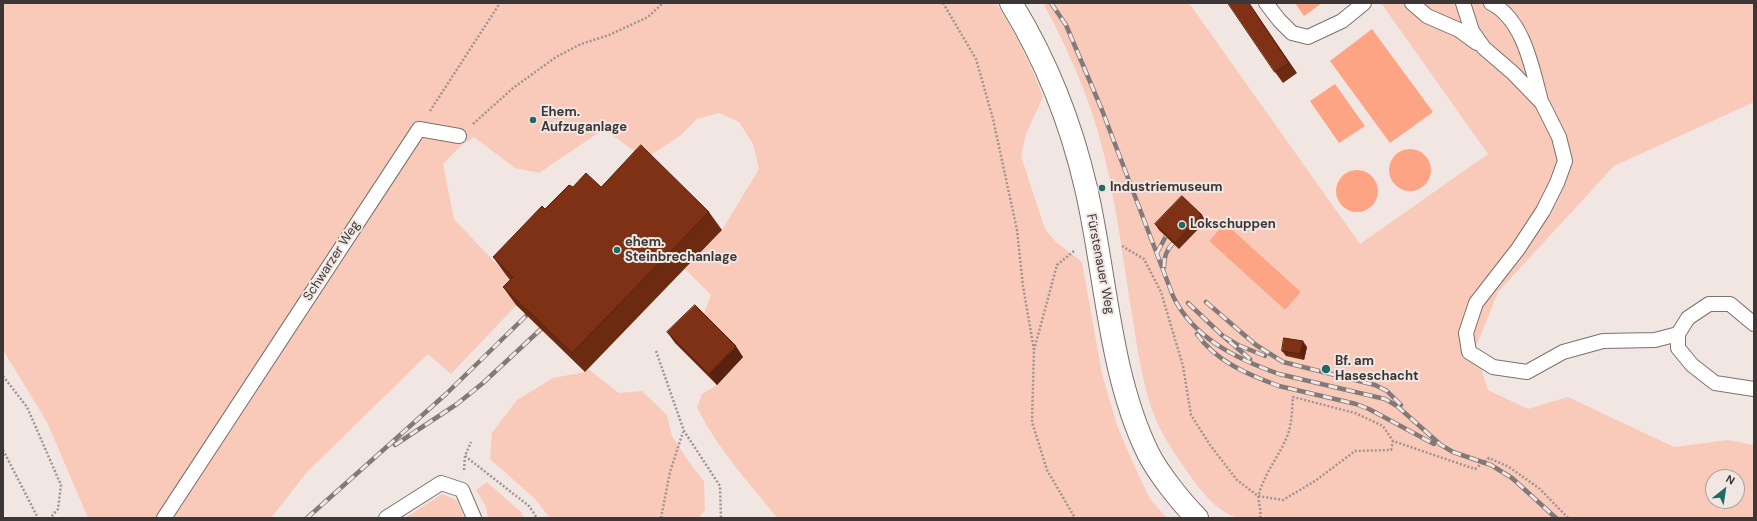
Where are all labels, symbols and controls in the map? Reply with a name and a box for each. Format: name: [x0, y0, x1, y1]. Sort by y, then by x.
place label: Ehem. Aufzuganlage: [541, 105, 627, 136]
marker: Ehem. Aufzuganlage: [528, 115, 538, 125]
place label: Industriemuseum: [1110, 180, 1222, 196]
marker: Industriemuseum: [1097, 183, 1107, 193]
street label: Fürstenauer Weg: [1083, 212, 1117, 316]
place label: Lokschuppen: [1190, 217, 1276, 233]
street label: Schwarzer Weg: [300, 218, 364, 304]
marker: Lokschuppen: [1177, 220, 1187, 230]
place label: ehem. Steinbrechanlage: [625, 235, 737, 266]
marker: ehem. Steinbrechanlage: [612, 245, 622, 255]
place label: Bf. am Haseschacht: [1335, 354, 1419, 385]
marker: Bf. am Haseschacht: [1320, 363, 1332, 375]
north arrow: [1705, 469, 1745, 509]
text: N: [1724, 471, 1737, 488]

